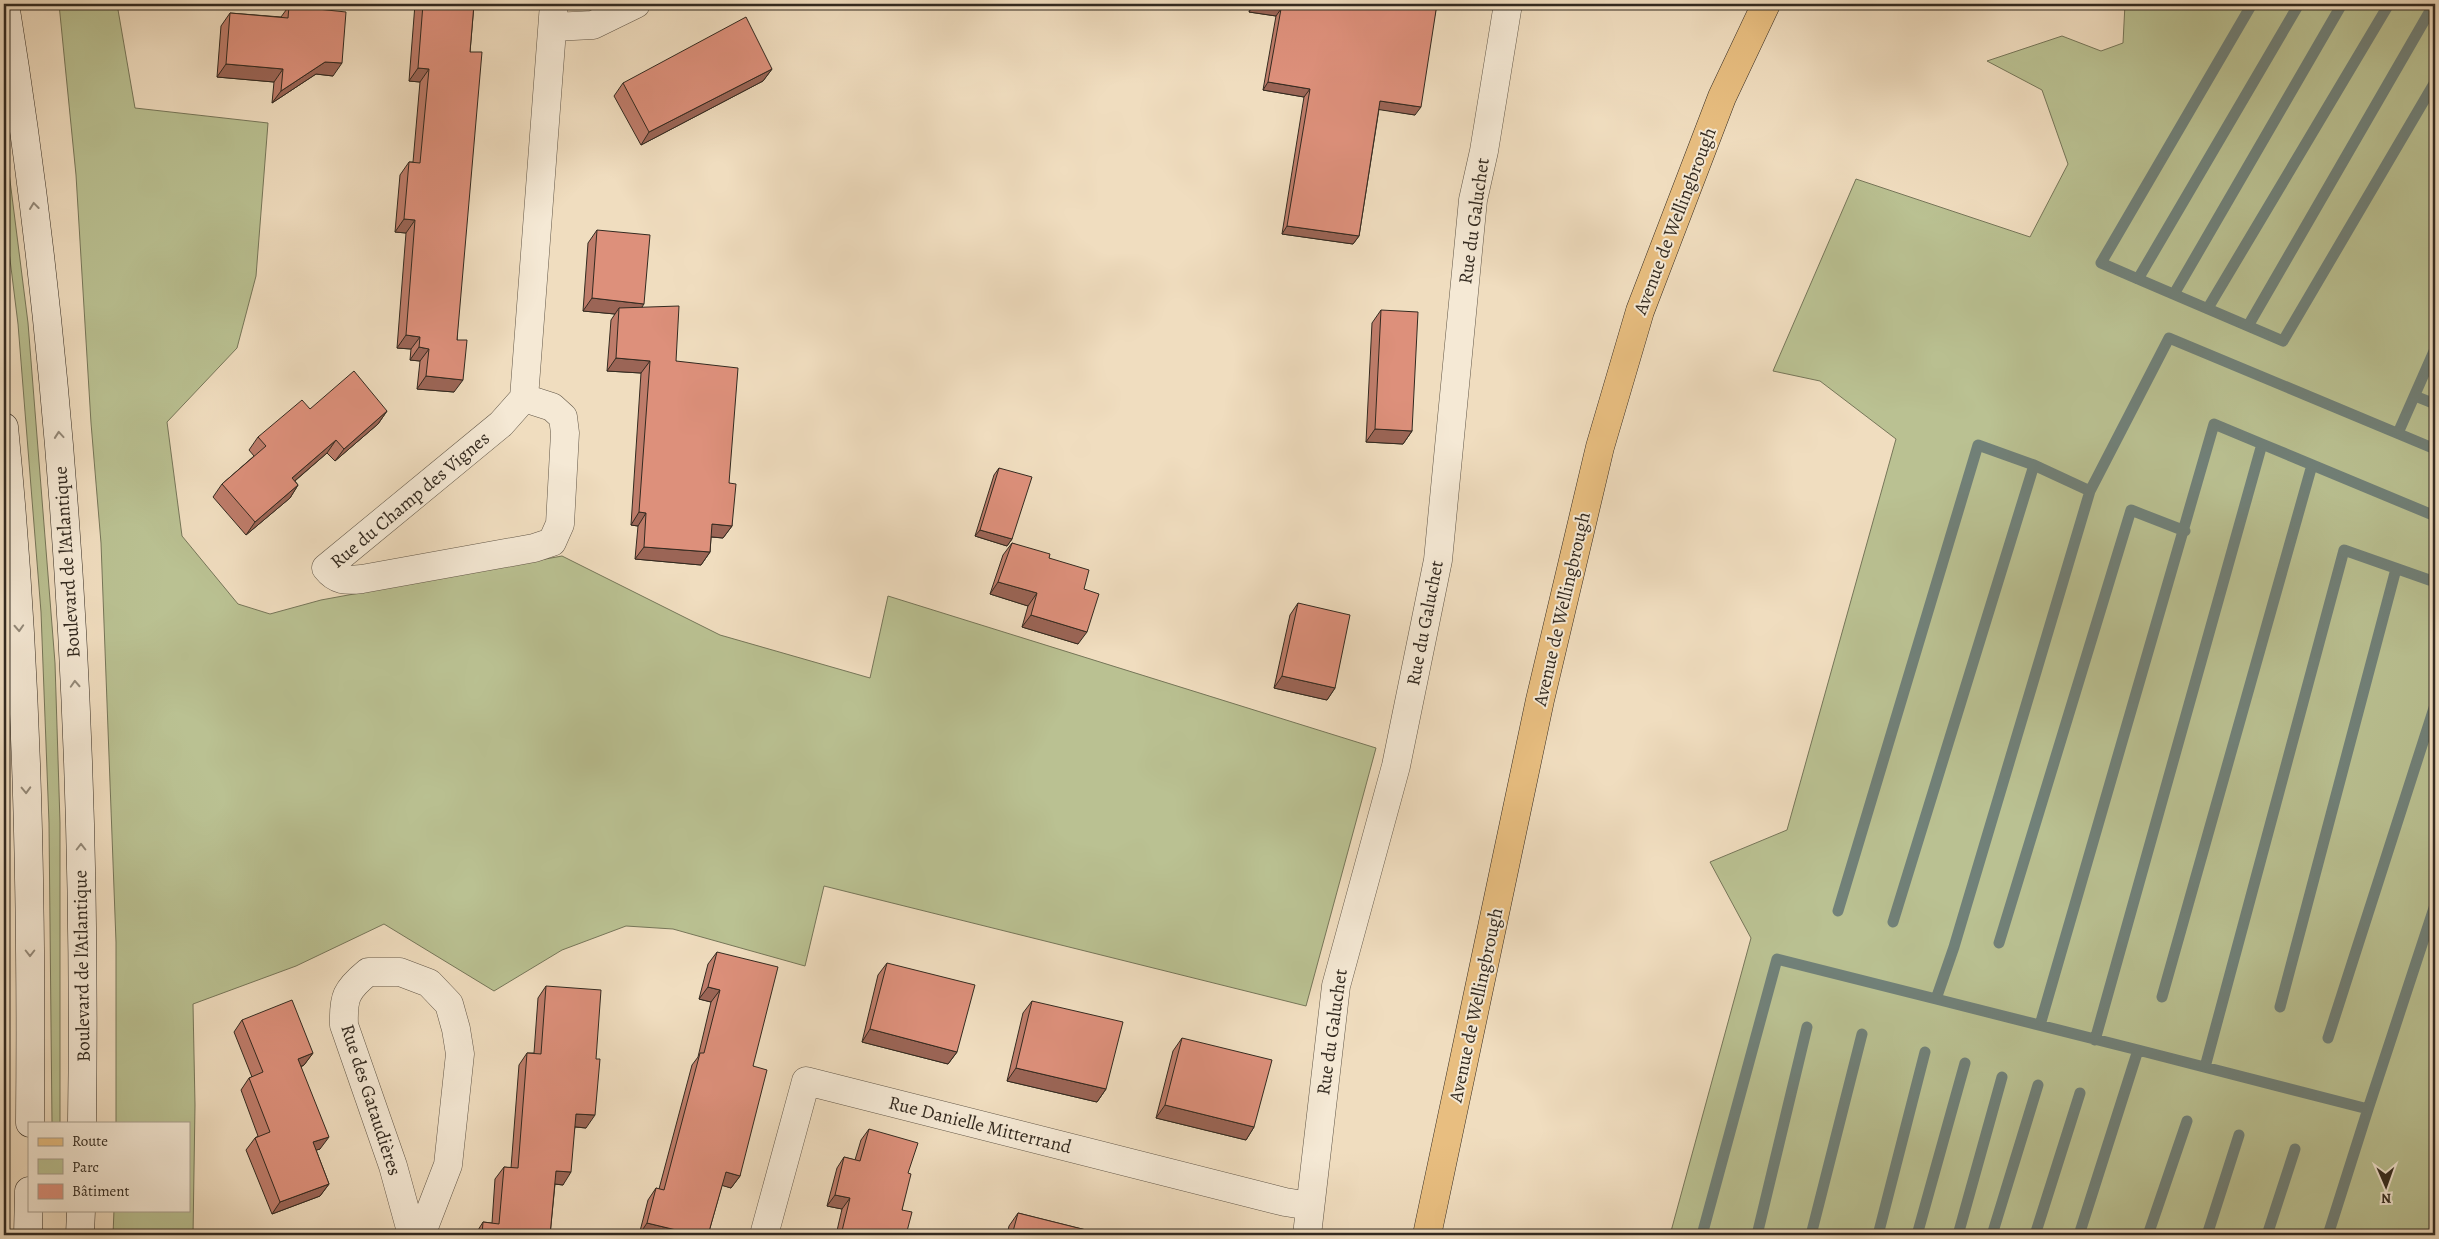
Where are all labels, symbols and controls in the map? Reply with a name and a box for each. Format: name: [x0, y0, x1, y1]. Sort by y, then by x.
street label: Avenue de Wellingbrough: [1627, 124, 1723, 319]
street label: Rue du Galuchet: [1452, 156, 1496, 286]
one-way arrow: [29, 202, 40, 210]
street label: Rue du Champ des Vignes: [325, 426, 495, 574]
one-way arrow: [53, 430, 64, 438]
street label: Boulevard de l'Atlantique: [47, 465, 87, 659]
street label: Avenue de Wellingbrough: [1527, 509, 1597, 710]
street label: Rue du Galuchet: [1400, 558, 1450, 688]
one-way arrow: [14, 624, 25, 632]
one-way arrow: [70, 680, 80, 688]
one-way arrow: [21, 786, 31, 794]
one-way arrow: [76, 842, 86, 850]
street label: Boulevard de l'Atlantique: [67, 870, 97, 1062]
street label: Avenue de Wellingbrough: [1442, 905, 1509, 1106]
one-way arrow: [25, 949, 35, 957]
street label: Rue du Galuchet: [1310, 967, 1354, 1097]
street label: Rue des Gataudières: [334, 1021, 408, 1179]
street label: Rue Danielle Mitterrand: [886, 1090, 1075, 1161]
legend: [28, 1122, 190, 1212]
text: Route: [72, 1131, 108, 1151]
text: Parc: [72, 1157, 99, 1177]
north arrow: [2362, 1162, 2412, 1212]
text: Bâtiment: [72, 1181, 130, 1201]
text: N: [2381, 1189, 2392, 1208]

